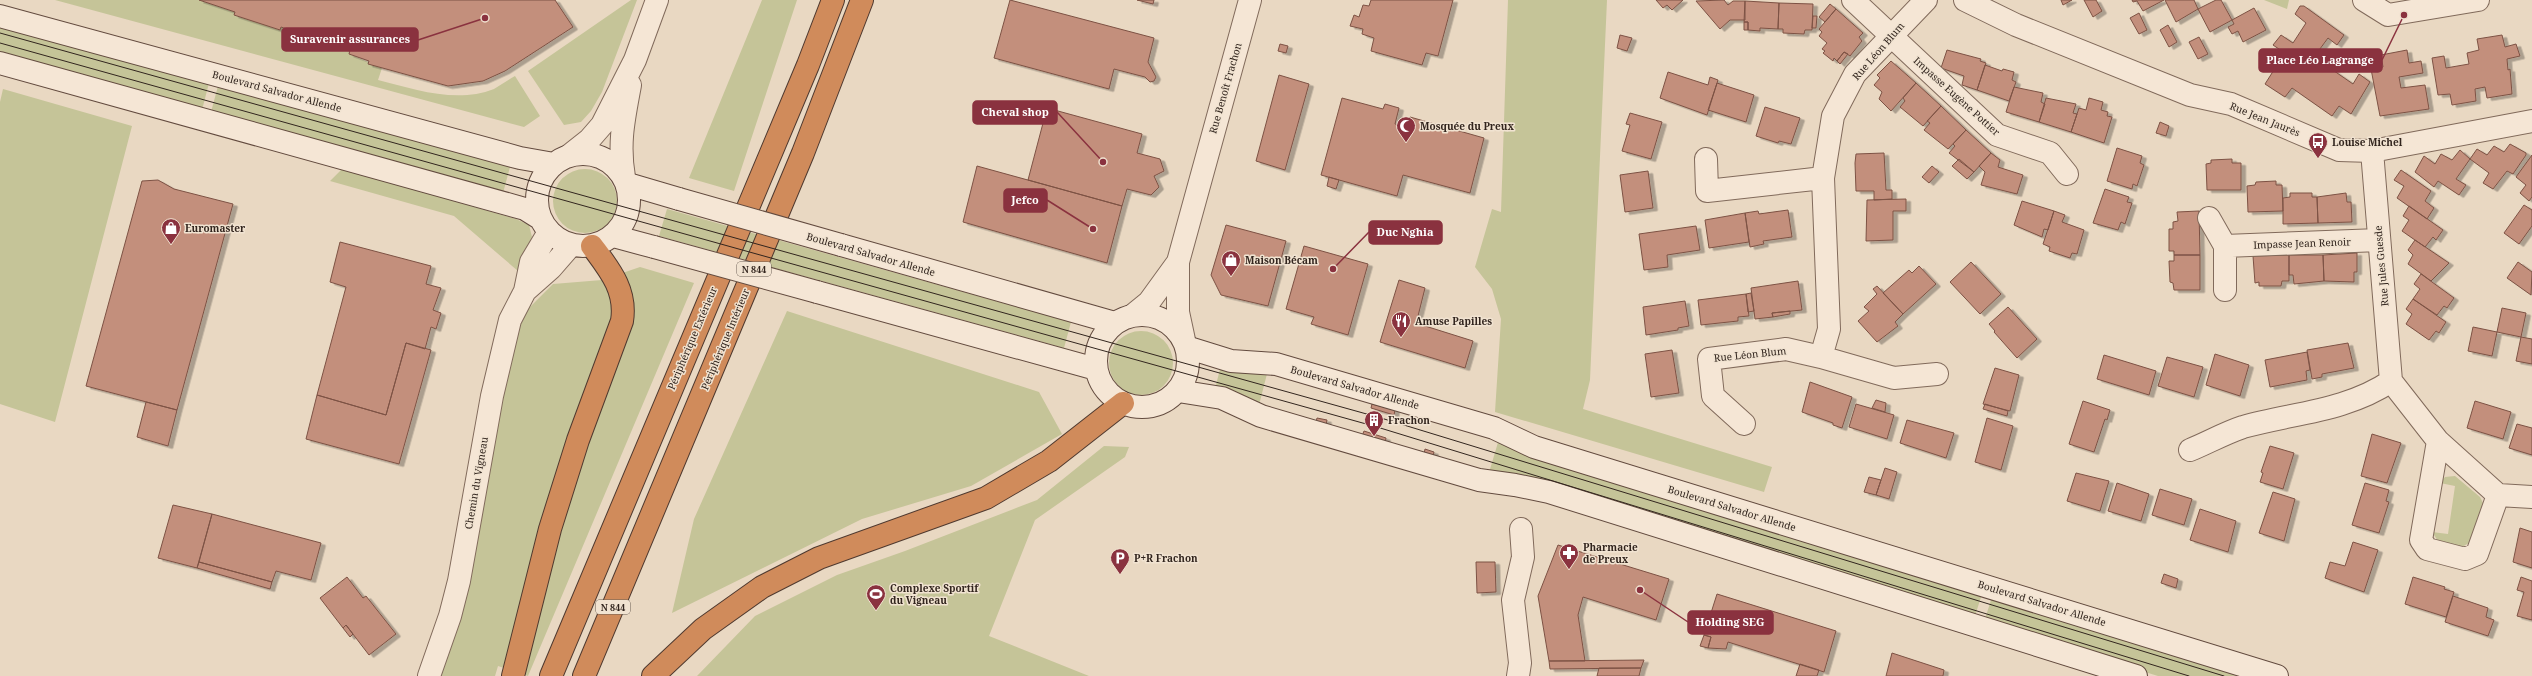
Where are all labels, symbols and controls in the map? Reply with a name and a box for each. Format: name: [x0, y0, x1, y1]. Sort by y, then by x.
street label: Rue Léon Blum: [1849, 19, 1907, 83]
callout: Suravenir assurances: [282, 28, 418, 51]
text: Suravenir assurances: [290, 31, 410, 46]
street label: Rue Benoît Frachon: [1205, 40, 1245, 135]
callout: Place Léo Lagrange: [2259, 49, 2382, 72]
text: Place Léo Lagrange: [2266, 52, 2374, 67]
street label: Impasse Eugène Pottier: [1911, 53, 2003, 139]
street label: Boulevard Salvador Allende: [211, 67, 343, 115]
street label: Rue Jean Jaurès: [2228, 99, 2303, 140]
callout: Cheval shop: [973, 101, 1057, 124]
text: Cheval shop: [981, 104, 1049, 119]
mosque icon: Mosquée du Preux: [1395, 115, 1417, 143]
place label: Mosquée du Preux: [1420, 119, 1514, 133]
bus stop icon: Louise Michel: [2307, 131, 2329, 159]
place label: Louise Michel: [2332, 135, 2403, 149]
callout: Jefco: [1004, 189, 1047, 212]
text: Jefco: [1010, 192, 1039, 207]
shop icon: Euromaster: [160, 217, 182, 245]
place label: Euromaster: [185, 221, 246, 235]
callout: Duc Nghia: [1369, 221, 1442, 244]
text: Duc Nghia: [1376, 224, 1434, 239]
street label: Rue Jules Guesde: [2370, 225, 2392, 307]
street label: Boulevard Salvador Allende: [805, 229, 937, 279]
street label: Impasse Jean Renoir: [2253, 234, 2351, 252]
shop icon: Maison Bécam: [1220, 249, 1242, 277]
place label: Maison Bécam: [1245, 253, 1318, 267]
road number: N 844: [737, 262, 771, 276]
street label: Périphérique Extérieur: [664, 284, 720, 392]
street label: Périphérique Intérieur: [697, 286, 753, 392]
restaurant icon: Amuse Papilles: [1390, 310, 1412, 338]
place label: Amuse Papilles: [1415, 314, 1492, 328]
street label: Rue Léon Blum: [1713, 343, 1787, 365]
street label: Boulevard Salvador Allende: [1289, 362, 1421, 412]
building icon: Frachon: [1363, 409, 1385, 437]
place label: Frachon: [1388, 413, 1430, 427]
street label: Chemin du Vigneau: [461, 435, 491, 530]
street label: Boulevard Salvador Allende: [1666, 482, 1798, 534]
place label: Pharmacie de Preux: [1583, 540, 1638, 566]
pharmacy icon: Pharmacie de Preux: [1558, 542, 1580, 570]
parking icon: P+R Frachon: [1109, 547, 1131, 575]
place label: P+R Frachon: [1134, 551, 1198, 565]
street label: Boulevard Salvador Allende: [1976, 577, 2108, 629]
place label: Complexe Sportif du Vigneau: [890, 581, 979, 607]
sports icon: Complexe Sportif du Vigneau: [865, 583, 887, 611]
road number: N 844: [596, 600, 630, 614]
callout: Holding SEG: [1688, 611, 1773, 634]
text: Holding SEG: [1695, 614, 1765, 629]

